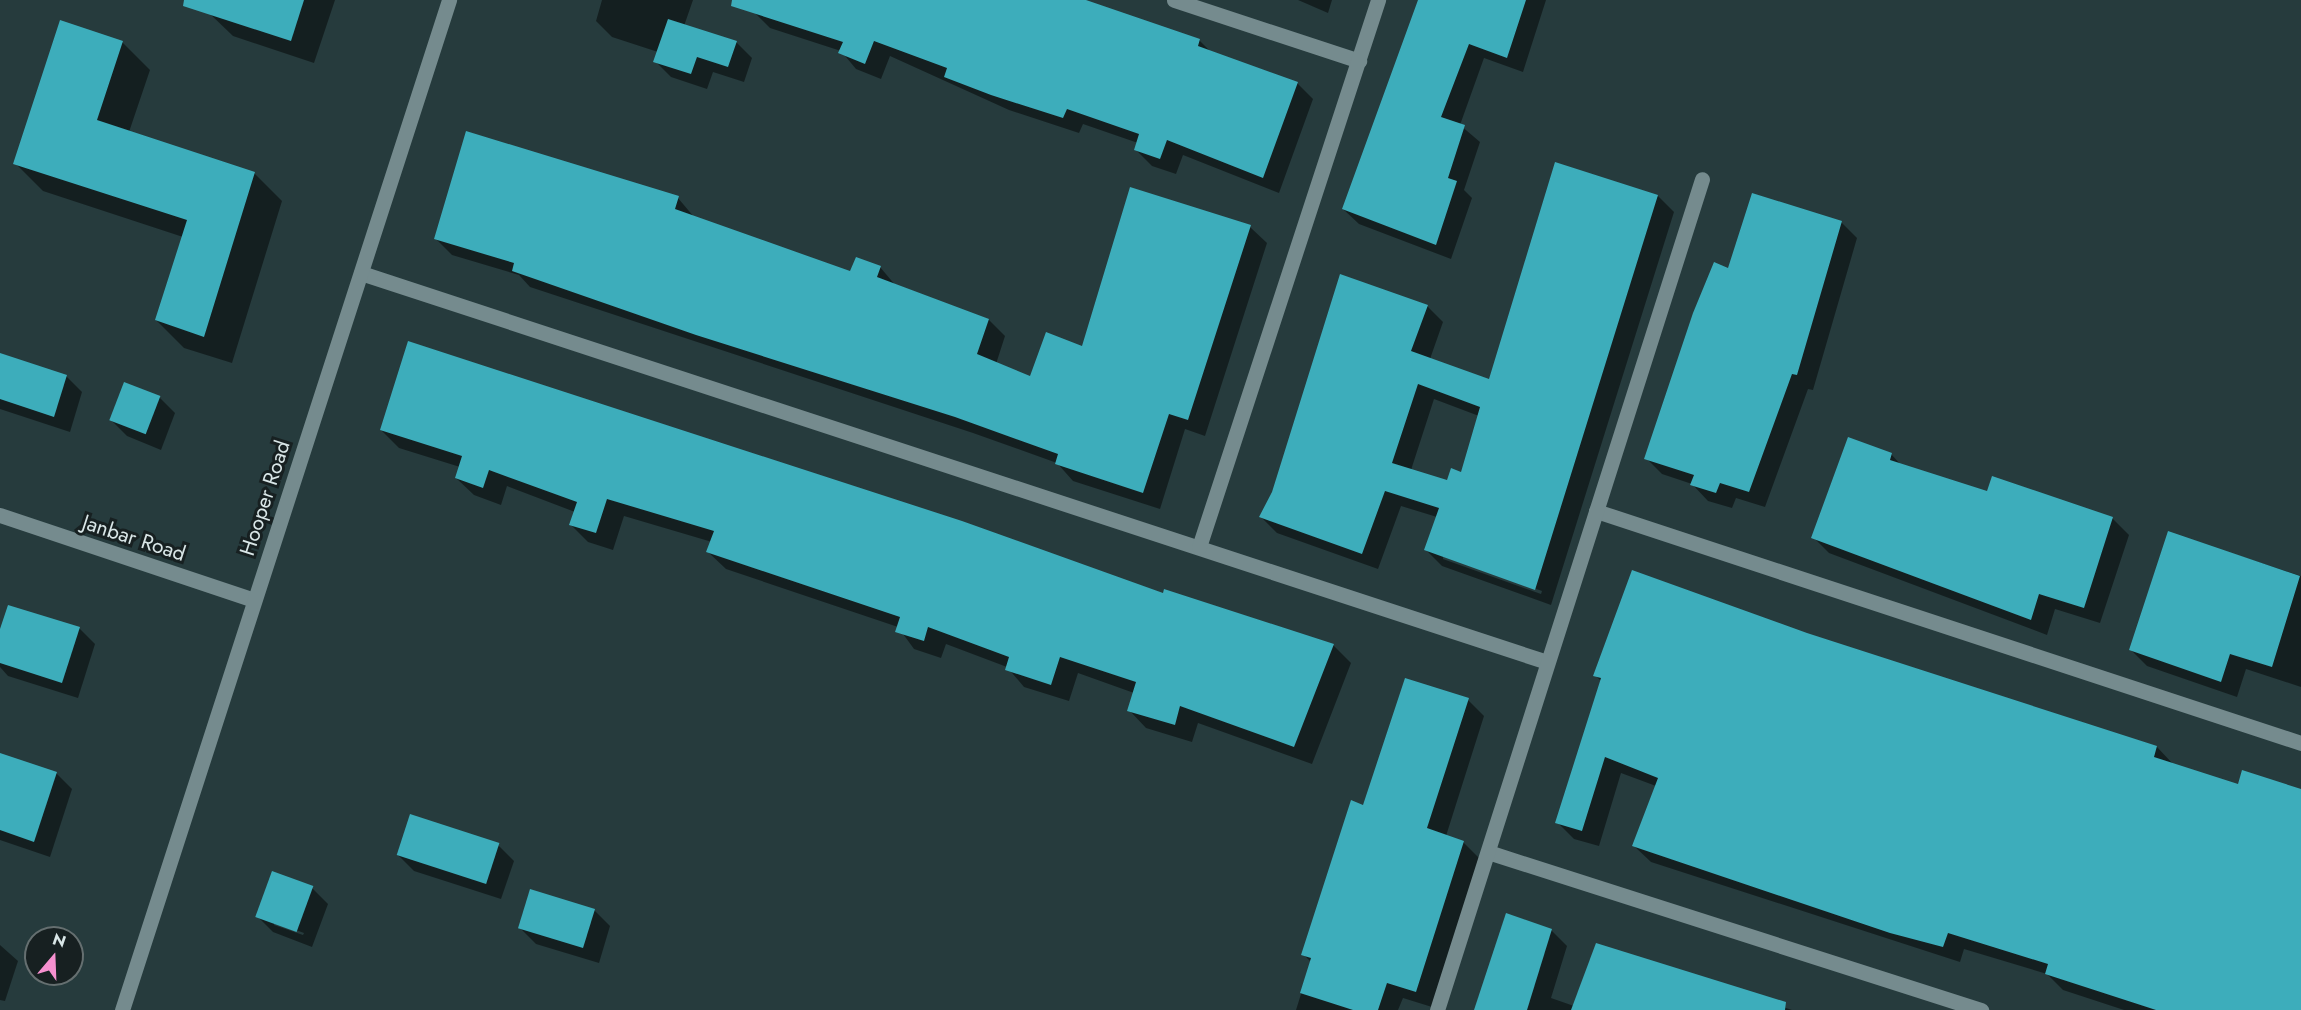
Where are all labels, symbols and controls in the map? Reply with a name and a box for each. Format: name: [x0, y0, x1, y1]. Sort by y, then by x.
street label: Hooper Road: [235, 437, 295, 559]
street label: Janbar Road: [79, 509, 189, 567]
north arrow: [24, 926, 84, 986]
text: N: [50, 927, 69, 953]

